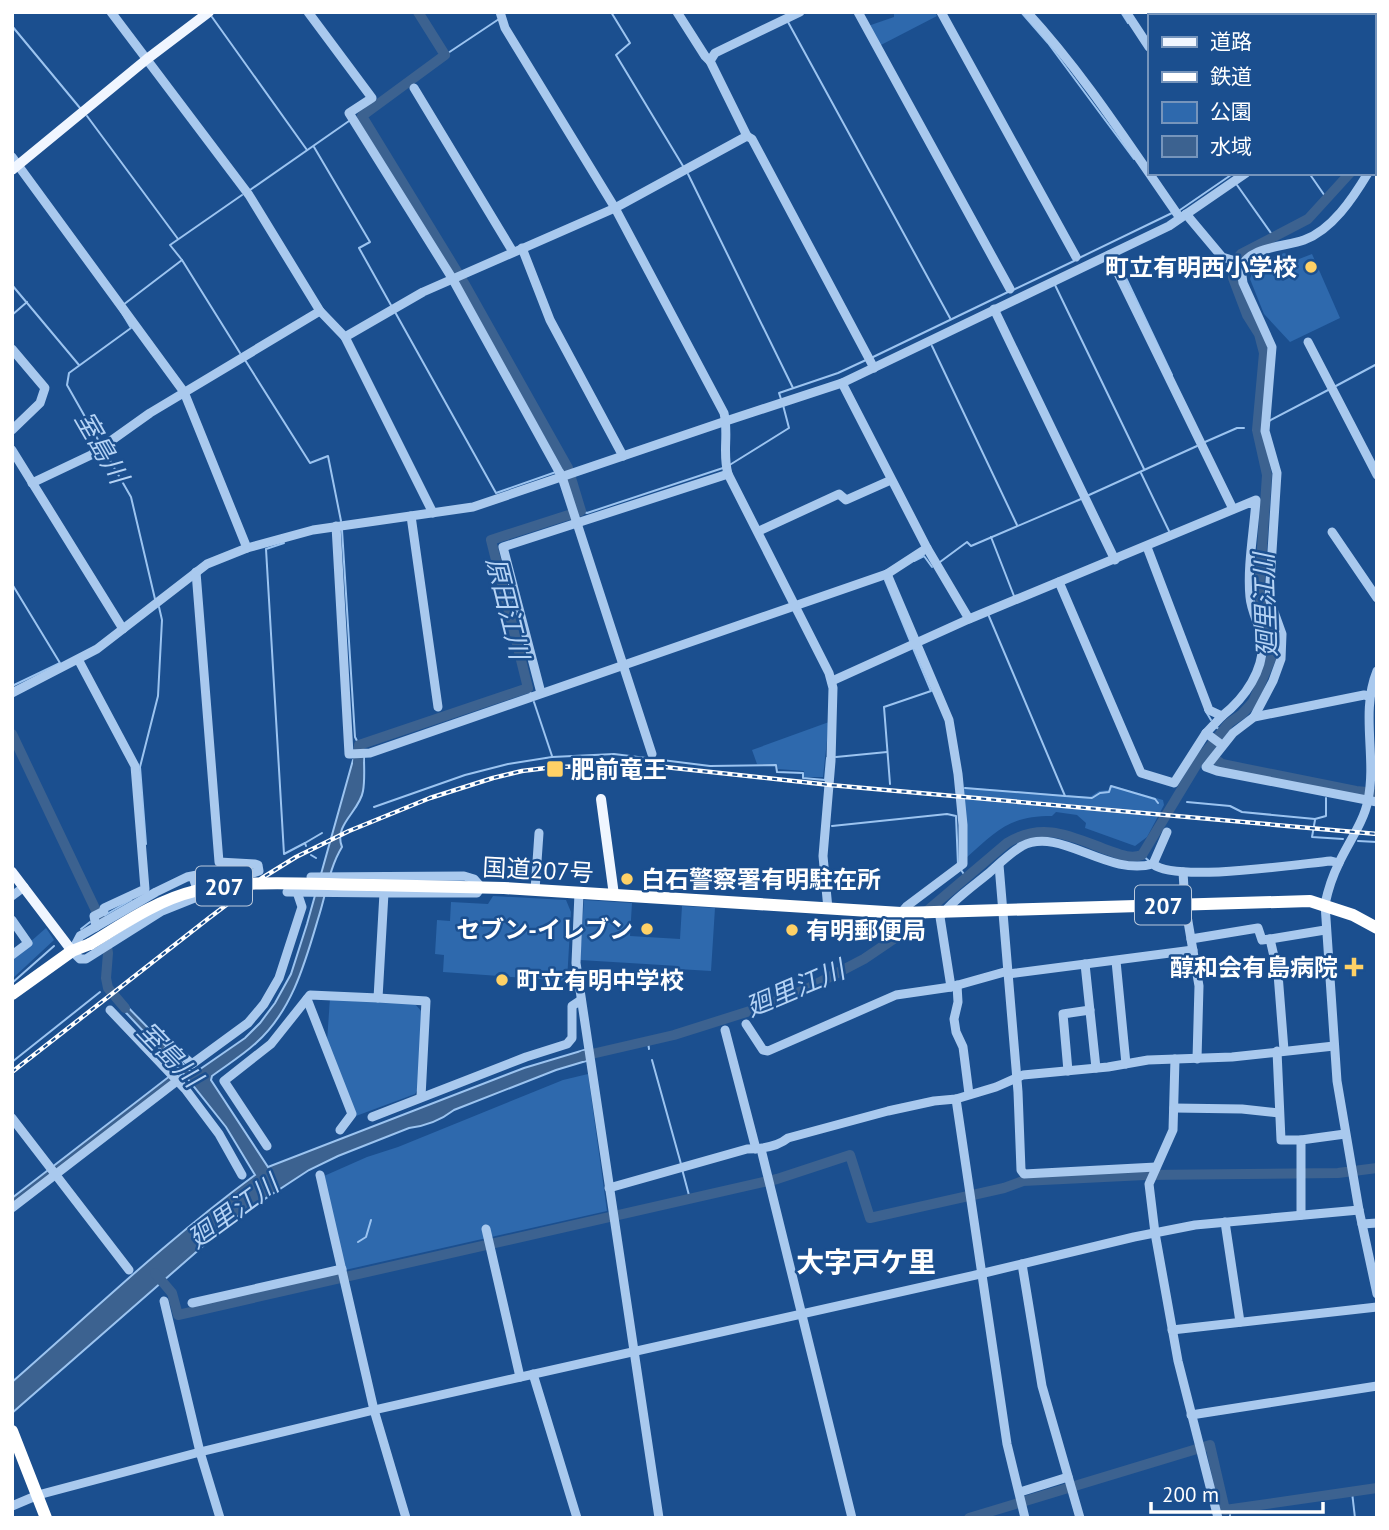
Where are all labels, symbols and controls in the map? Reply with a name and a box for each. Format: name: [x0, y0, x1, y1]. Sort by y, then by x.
legend: [1148, 14, 1375, 175]
text: 道路: [1210, 28, 1252, 55]
text: 鉄道: [1210, 63, 1252, 90]
text: 公園: [1210, 98, 1252, 125]
text: 水域: [1210, 133, 1252, 160]
place label: 町立有明西小学校: [1105, 252, 1297, 283]
marker: 町立有明西小学校: [1303, 259, 1319, 275]
water label: 室島川: [68, 405, 137, 492]
water label: 廻里江川: [1247, 549, 1283, 658]
water label: 原田江川: [479, 554, 537, 665]
place label: 肥前竜王: [571, 754, 667, 785]
marker: 肥前竜王: [545, 759, 565, 779]
street label: 国道207号: [482, 852, 594, 888]
place label: 白石警察署有明駐在所: [641, 864, 881, 895]
road number: 207: [196, 866, 252, 906]
marker: 白石警察署有明駐在所: [619, 871, 635, 887]
road number: 207: [1135, 885, 1191, 924]
place label: セブン-イレブン: [456, 914, 633, 945]
place label: 有明郵便局: [806, 915, 926, 946]
marker: セブン-イレブン: [639, 921, 655, 937]
marker: 有明郵便局: [784, 922, 800, 938]
water label: 廻里江川: [741, 951, 852, 1024]
place label: 醇和会有島病院: [1170, 952, 1338, 983]
marker: 醇和会有島病院: [1344, 957, 1364, 977]
place label: 町立有明中学校: [516, 965, 684, 996]
marker: 町立有明中学校: [494, 972, 510, 988]
water label: 室島川: [131, 1014, 211, 1096]
water label: 廻里江川: [181, 1165, 287, 1255]
district label: 大字戸ケ里: [796, 1243, 936, 1280]
scale bar: [1151, 1470, 1322, 1514]
text: 200 m: [1162, 1481, 1219, 1508]

